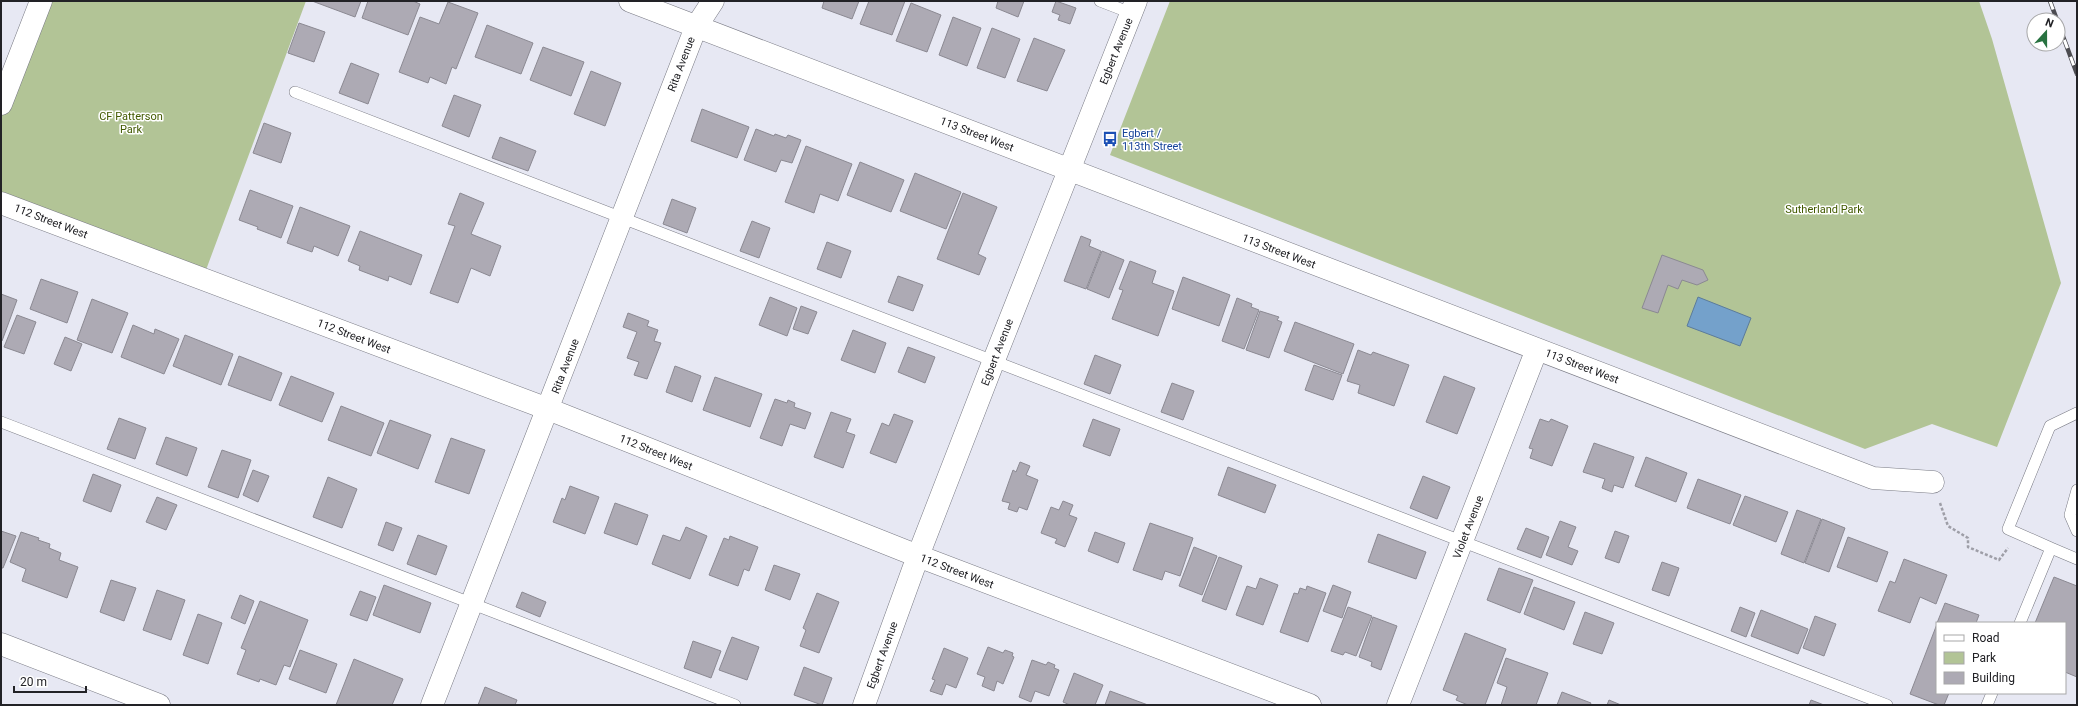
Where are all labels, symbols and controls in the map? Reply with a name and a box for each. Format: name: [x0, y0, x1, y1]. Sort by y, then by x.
north arrow: [2026, 12, 2066, 52]
street label: Egbert Avenue: [1097, 16, 1136, 86]
text: N: [2043, 16, 2056, 31]
street label: Rita Avenue: [665, 35, 698, 93]
park label: CF Patterson Park: [99, 110, 163, 136]
street label: 113 Street West: [938, 114, 1016, 155]
place label: Egbert / 113th Street: [1122, 127, 1182, 153]
bus stop icon: Egbert / 113th Street: [1101, 130, 1119, 148]
street label: 112 Street West: [12, 201, 90, 242]
park label: Sutherland Park: [1785, 203, 1863, 216]
street label: 113 Street West: [1240, 231, 1318, 272]
street label: 112 Street West: [315, 316, 393, 357]
street label: Egbert Avenue: [979, 317, 1016, 387]
street label: Rita Avenue: [549, 337, 582, 395]
street label: 113 Street West: [1543, 346, 1621, 387]
street label: 112 Street West: [617, 432, 695, 473]
street label: Violet Avenue: [1450, 494, 1487, 561]
street label: 112 Street West: [918, 551, 996, 592]
street label: Egbert Avenue: [864, 620, 901, 691]
legend: [1936, 622, 2066, 694]
text: Road: [1972, 631, 2000, 645]
text: Park: [1972, 651, 1997, 665]
scale bar: [14, 668, 86, 694]
text: Building: [1972, 671, 2015, 685]
text: 20 m: [20, 675, 47, 689]

